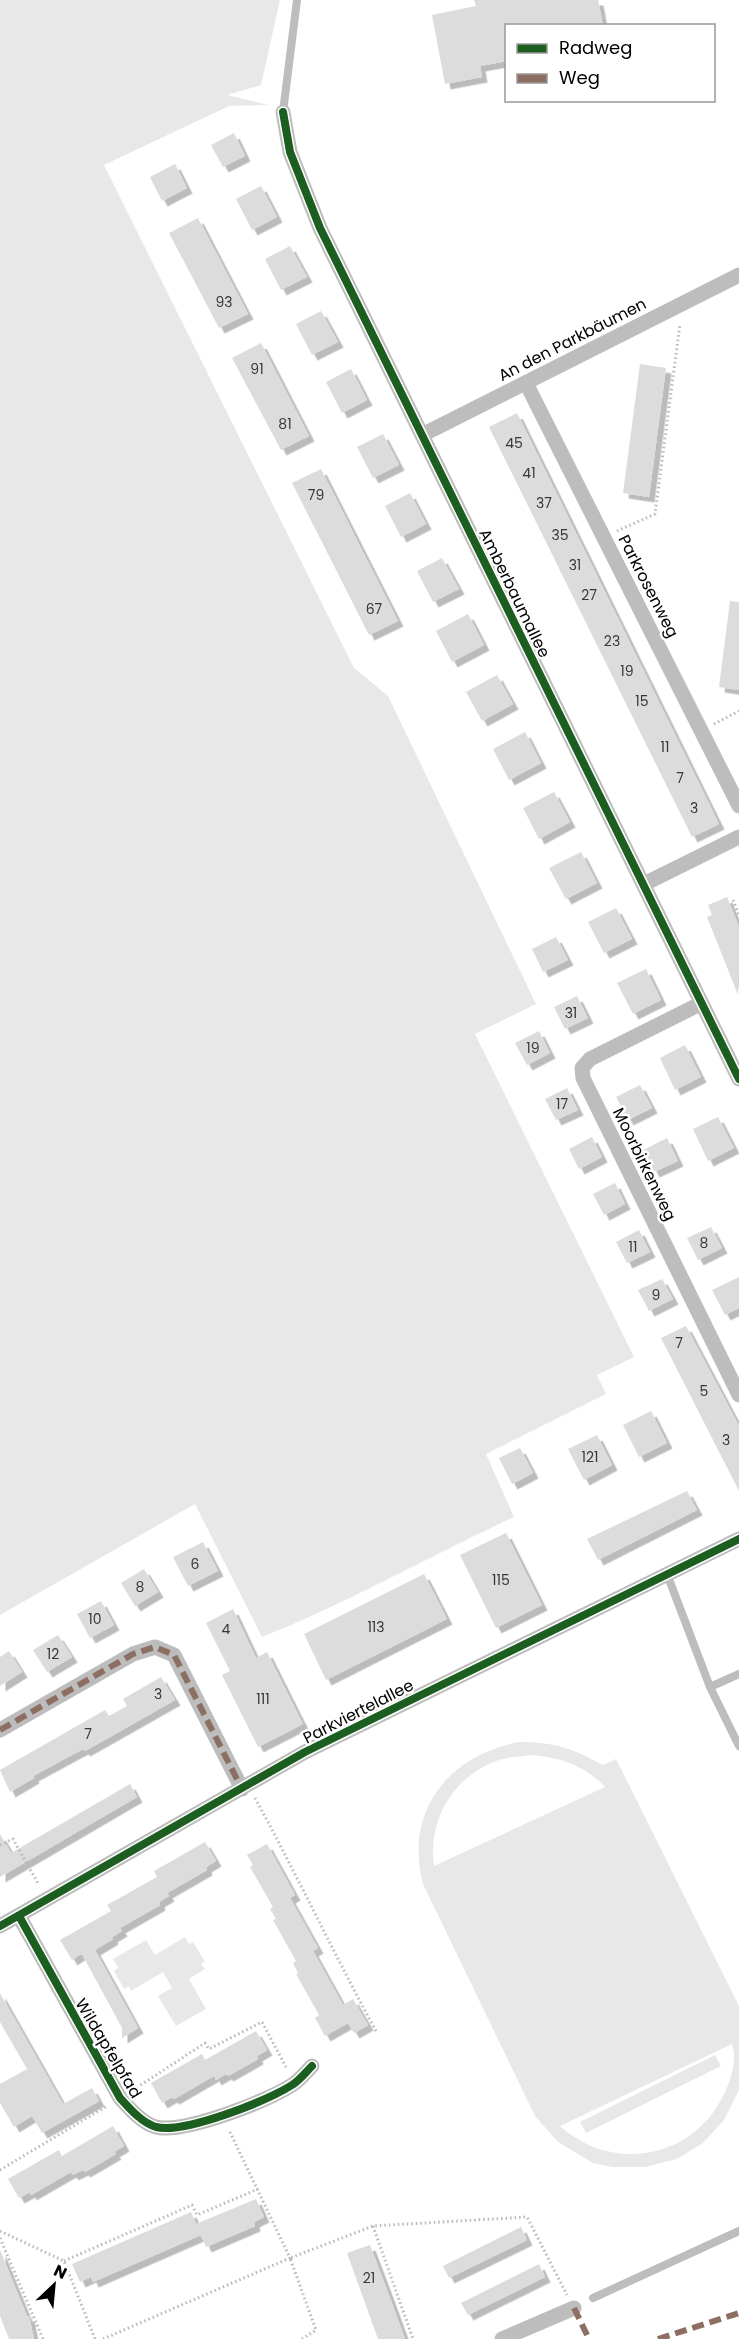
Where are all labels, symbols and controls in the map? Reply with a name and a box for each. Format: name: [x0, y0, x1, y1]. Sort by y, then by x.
legend: [505, 24, 715, 102]
text: Radweg: [559, 35, 632, 60]
text: Weg: [559, 65, 600, 90]
house number: 93: [215, 292, 233, 312]
street label: An den Parkbäumen: [494, 292, 650, 387]
house number: 91: [250, 359, 264, 379]
house number: 81: [278, 414, 292, 434]
house number: 45: [505, 433, 523, 453]
house number: 41: [522, 463, 536, 483]
house number: 79: [308, 485, 324, 505]
house number: 37: [536, 493, 552, 513]
street label: Amberbaumallee: [473, 525, 556, 662]
house number: 35: [551, 525, 569, 545]
street label: Parkrosenweg: [613, 531, 684, 642]
house number: 31: [569, 555, 581, 575]
house number: 27: [581, 585, 597, 605]
house number: 67: [366, 599, 383, 619]
house number: 23: [604, 631, 620, 651]
house number: 19: [620, 661, 634, 681]
house number: 15: [635, 691, 649, 711]
house number: 11: [661, 737, 669, 757]
house number: 7: [676, 768, 684, 788]
house number: 3: [690, 798, 698, 818]
house number: 31: [565, 1003, 577, 1023]
house number: 19: [526, 1038, 540, 1058]
house number: 17: [556, 1094, 568, 1114]
street label: Moorbirkenweg: [607, 1104, 682, 1225]
house number: 8: [700, 1233, 709, 1253]
house number: 11: [629, 1237, 637, 1257]
house number: 9: [652, 1285, 660, 1305]
house number: 7: [675, 1333, 683, 1353]
house number: 5: [700, 1381, 708, 1401]
house number: 3: [722, 1430, 730, 1450]
house number: 121: [581, 1447, 599, 1467]
house number: 6: [191, 1554, 200, 1574]
house number: 115: [492, 1570, 510, 1590]
house number: 8: [136, 1577, 145, 1597]
house number: 10: [88, 1609, 102, 1629]
house number: 113: [367, 1617, 385, 1637]
house number: 4: [222, 1619, 231, 1639]
house number: 12: [47, 1644, 59, 1664]
street label: Parkviertelallee: [299, 1674, 418, 1749]
house number: 3: [154, 1684, 162, 1704]
house number: 111: [256, 1689, 270, 1709]
house number: 7: [84, 1724, 92, 1744]
street label: Wildapfelpfad: [70, 1994, 147, 2103]
north arrow: [24, 2255, 84, 2315]
text: N: [50, 2259, 71, 2285]
house number: 21: [363, 2268, 375, 2288]

